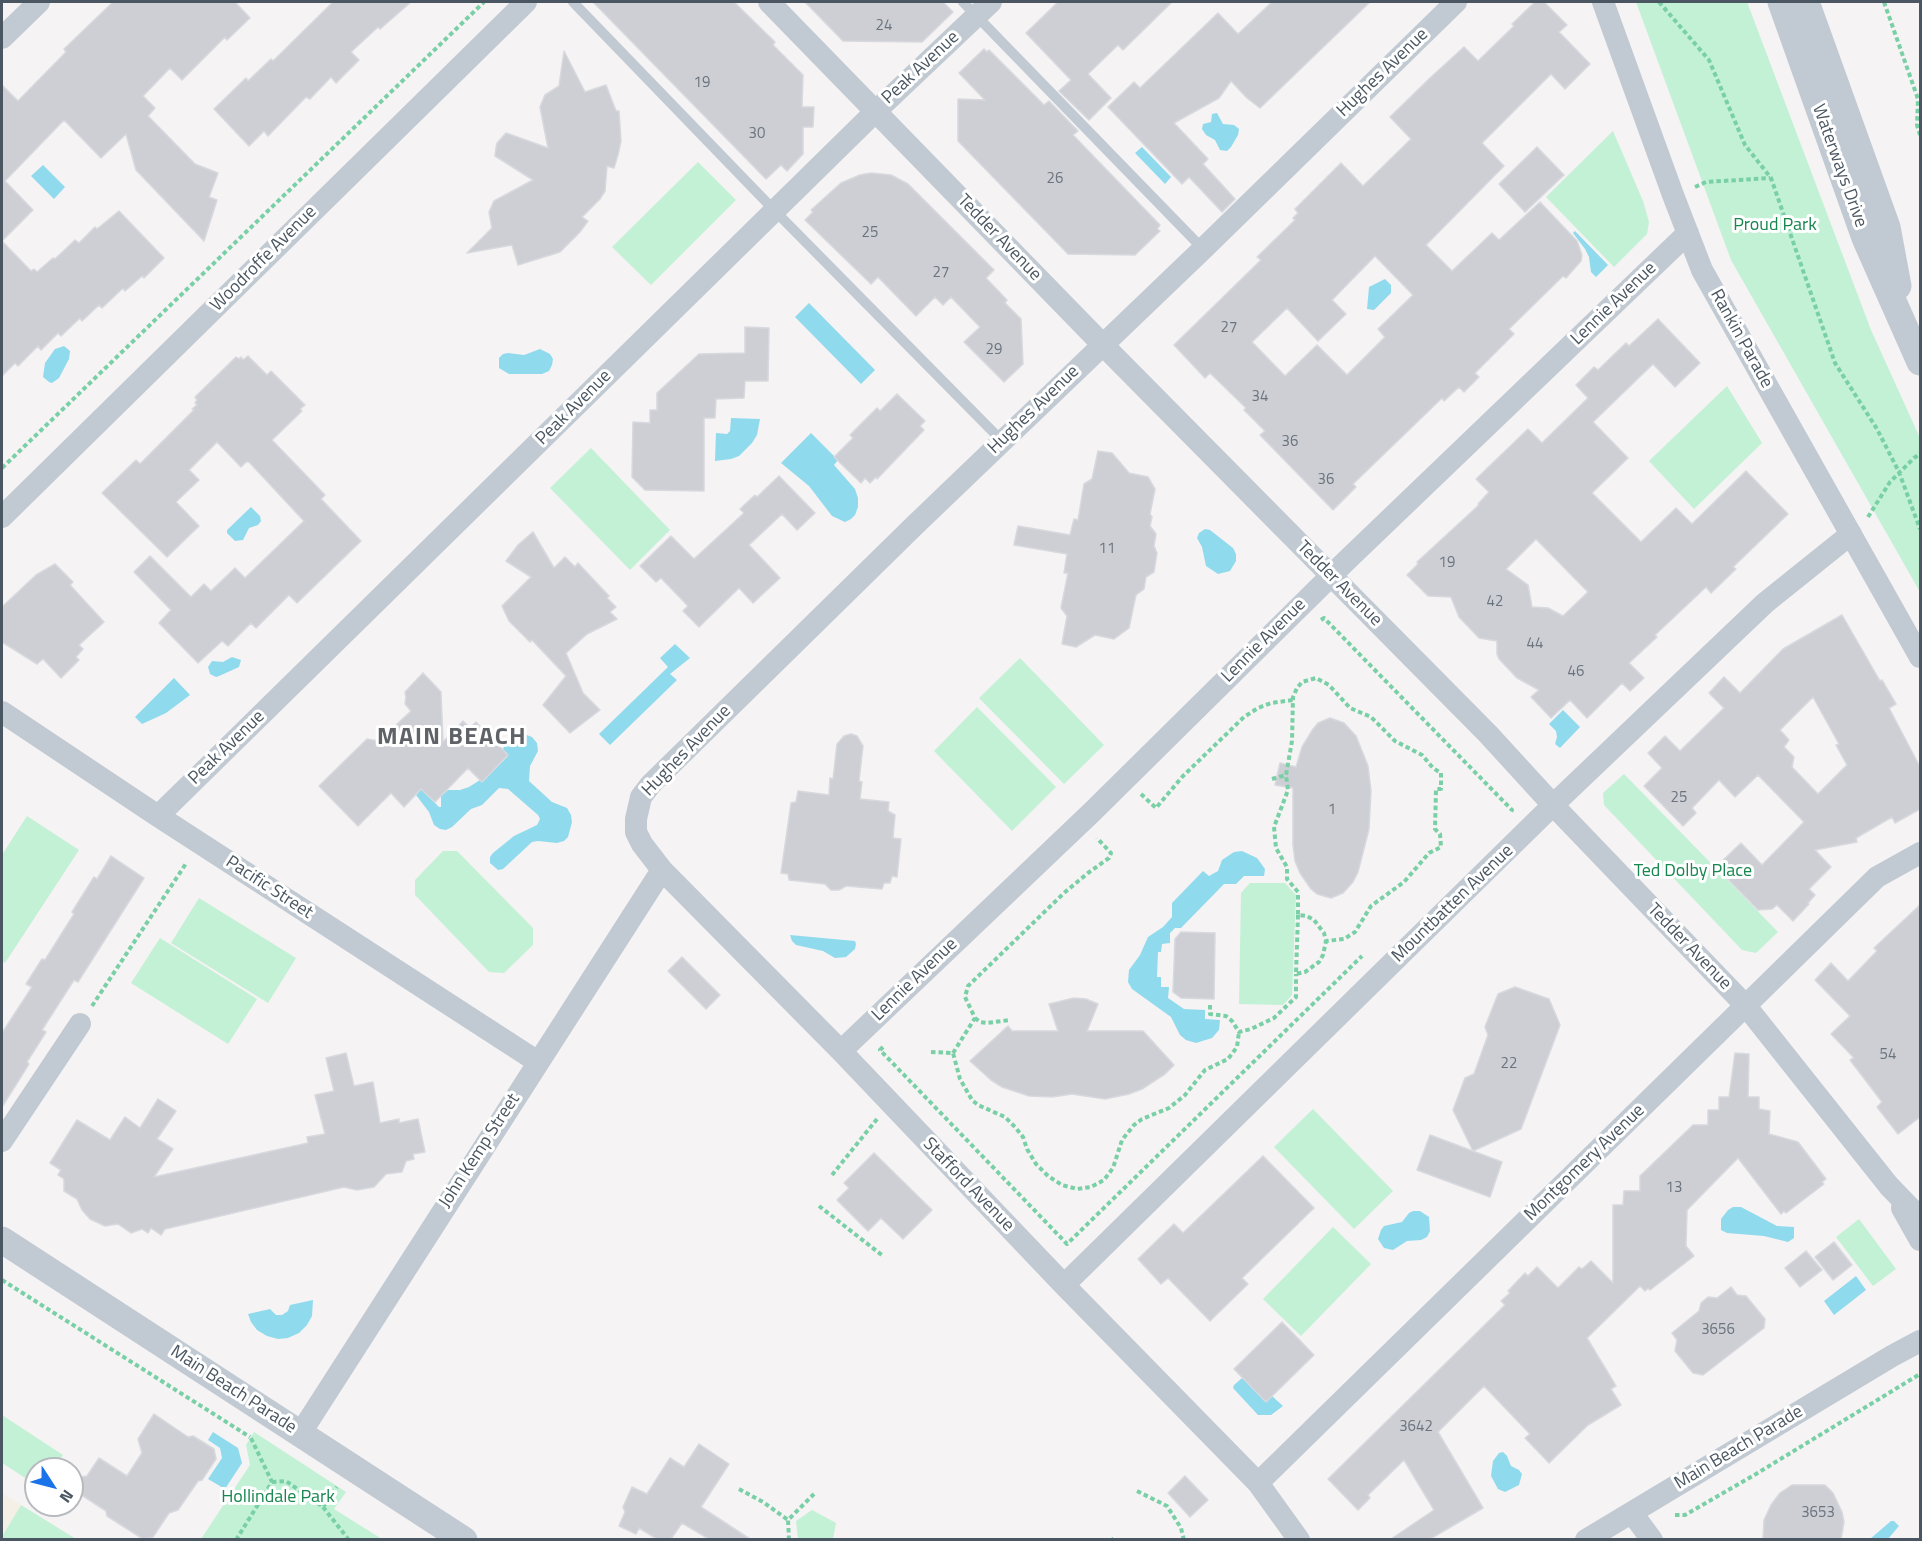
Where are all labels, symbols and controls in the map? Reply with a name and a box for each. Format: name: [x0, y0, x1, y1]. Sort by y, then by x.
house number: 24: [876, 17, 892, 35]
street label: Hughes Avenue: [1333, 24, 1433, 122]
street label: Peak Avenue: [878, 27, 964, 109]
house number: 19: [694, 74, 710, 92]
street label: Waterways Drive: [1807, 102, 1871, 230]
house number: 30: [749, 125, 765, 143]
house number: 26: [1047, 170, 1063, 188]
street label: Tedder Avenue: [952, 190, 1046, 286]
street label: Woodroffe Avenue: [207, 202, 321, 316]
park label: Proud Park: [1733, 215, 1817, 237]
house number: 25: [862, 224, 878, 242]
street label: Lennie Avenue: [1567, 258, 1661, 350]
house number: 27: [933, 264, 949, 282]
street label: Rankin Parade: [1705, 286, 1777, 392]
house number: 27: [1221, 319, 1237, 337]
house number: 29: [986, 341, 1002, 359]
street label: Hughes Avenue: [984, 361, 1084, 459]
street label: Peak Avenue: [532, 366, 616, 450]
house number: 34: [1252, 388, 1268, 406]
house number: 36: [1282, 433, 1298, 451]
house number: 36: [1318, 471, 1334, 489]
street label: Tedder Avenue: [1292, 537, 1386, 631]
house number: 11: [1099, 540, 1115, 558]
house number: 19: [1439, 554, 1455, 572]
house number: 42: [1487, 593, 1503, 611]
street label: Lennie Avenue: [1217, 594, 1311, 688]
house number: 44: [1527, 635, 1543, 653]
house number: 46: [1568, 663, 1584, 681]
street label: Hughes Avenue: [638, 701, 736, 801]
street label: Peak Avenue: [184, 706, 270, 790]
district label: MAIN BEACH: [377, 724, 527, 752]
house number: 25: [1671, 789, 1687, 807]
house number: 1: [1328, 801, 1336, 819]
street label: Mountbatten Avenue: [1388, 841, 1518, 967]
street label: Pacific Street: [221, 852, 317, 924]
park label: Ted Dolby Place: [1634, 861, 1752, 883]
street label: Tedder Avenue: [1642, 899, 1736, 995]
street label: Lennie Avenue: [868, 934, 962, 1026]
house number: 54: [1880, 1046, 1896, 1064]
house number: 22: [1501, 1055, 1517, 1073]
street label: John Kemp Street: [435, 1090, 525, 1212]
street label: Montgomery Avenue: [1520, 1100, 1650, 1226]
street label: Stafford Avenue: [918, 1134, 1018, 1236]
house number: 13: [1666, 1179, 1682, 1197]
house number: 3656: [1701, 1321, 1735, 1339]
street label: Main Beach Parade: [166, 1341, 300, 1439]
street label: Main Beach Parade: [1671, 1401, 1807, 1495]
house number: 3642: [1399, 1418, 1433, 1436]
north arrow: [24, 1457, 84, 1517]
text: N: [54, 1485, 80, 1508]
park label: Hollindale Park: [221, 1487, 335, 1509]
house number: 3653: [1801, 1504, 1835, 1522]

